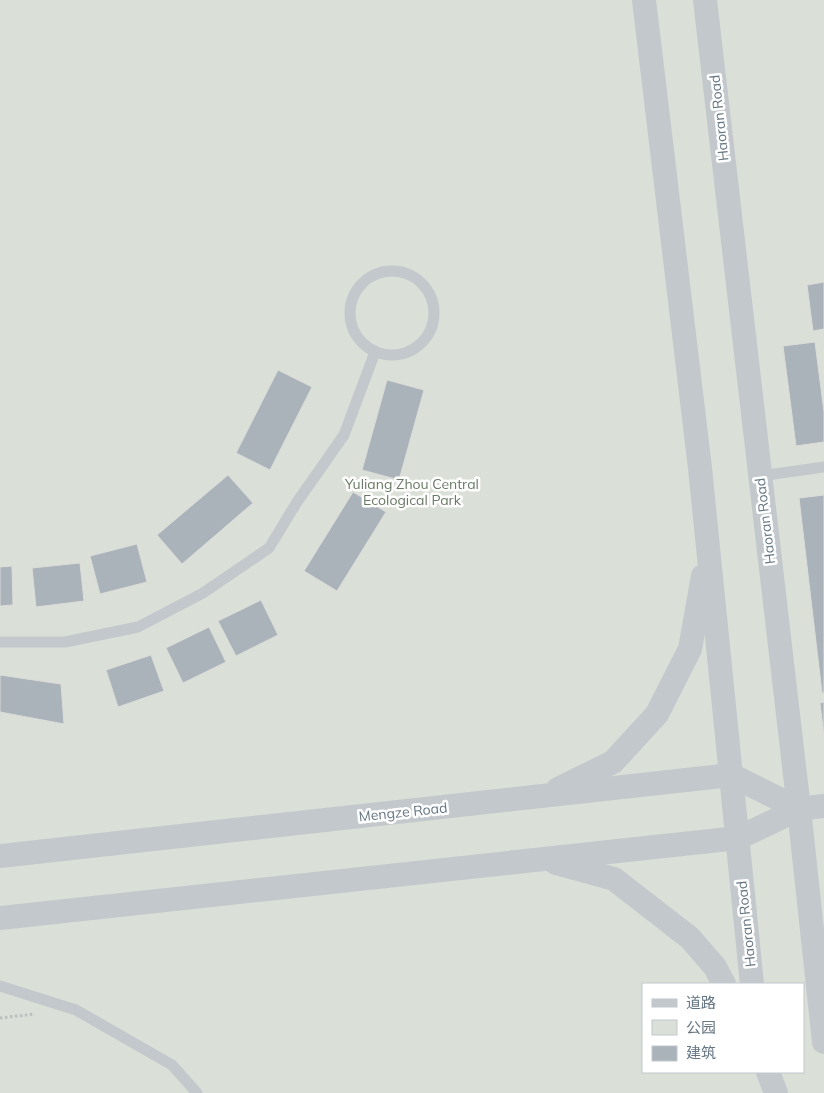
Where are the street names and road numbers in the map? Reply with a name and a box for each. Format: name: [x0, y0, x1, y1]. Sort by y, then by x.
street label: Haoran Road: [706, 74, 732, 162]
street label: Haoran Road: [751, 477, 779, 565]
street label: Mengze Road: [358, 798, 448, 826]
street label: Haoran Road: [733, 880, 759, 968]

